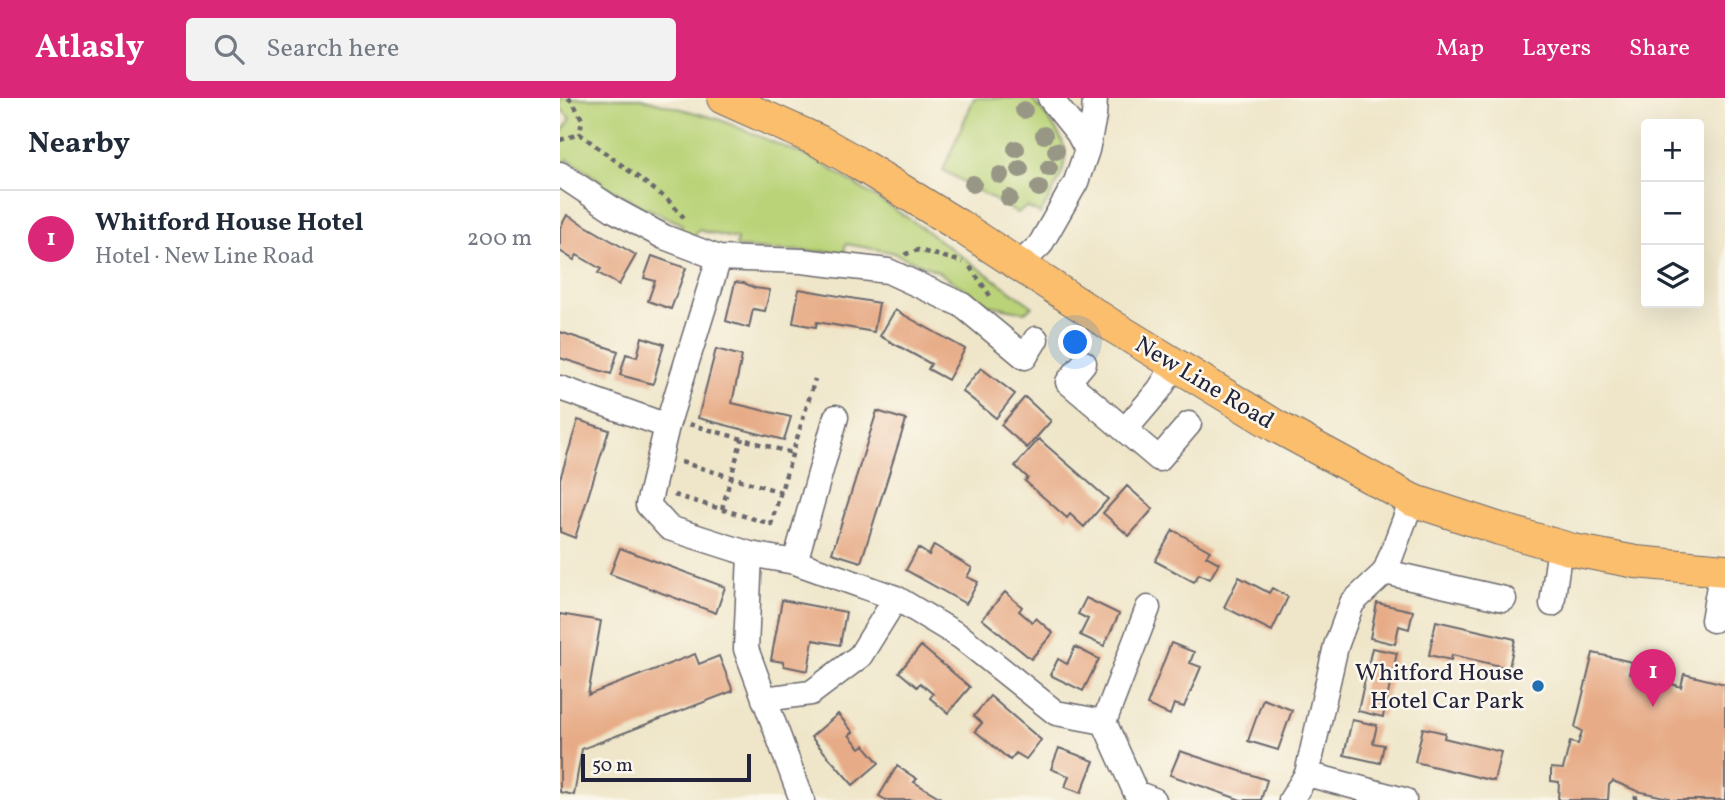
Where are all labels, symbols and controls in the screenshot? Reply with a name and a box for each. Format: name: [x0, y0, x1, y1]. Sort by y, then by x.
search box: [186, 18, 676, 81]
text: Atlasly: [35, 26, 144, 72]
icon: search: [210, 30, 248, 68]
text: Search here: [266, 31, 399, 67]
text: Map: [1436, 32, 1484, 66]
text: Layers: [1522, 32, 1591, 66]
text: Share: [1629, 32, 1690, 66]
map controls: [1641, 119, 1704, 308]
button: +: [1641, 119, 1704, 182]
text: Nearby: [28, 123, 130, 165]
button: −: [1641, 182, 1704, 245]
text: Whitford House Hotel: [95, 205, 364, 241]
text: 1: [46, 223, 56, 255]
text: 200 m: [467, 223, 532, 255]
text: Hotel · New Line Road: [95, 241, 314, 273]
button: layers: [1641, 245, 1704, 308]
your location: [1058, 325, 1092, 359]
street label: New Line Road: [1128, 329, 1280, 439]
pin: 1: [1630, 649, 1676, 707]
place label: Whitford House Hotel Car Park: [1355, 657, 1524, 719]
marker: Whitford House Hotel Car Park: [1530, 678, 1546, 694]
scale bar: [581, 751, 751, 783]
text: 50 m: [592, 753, 633, 779]

